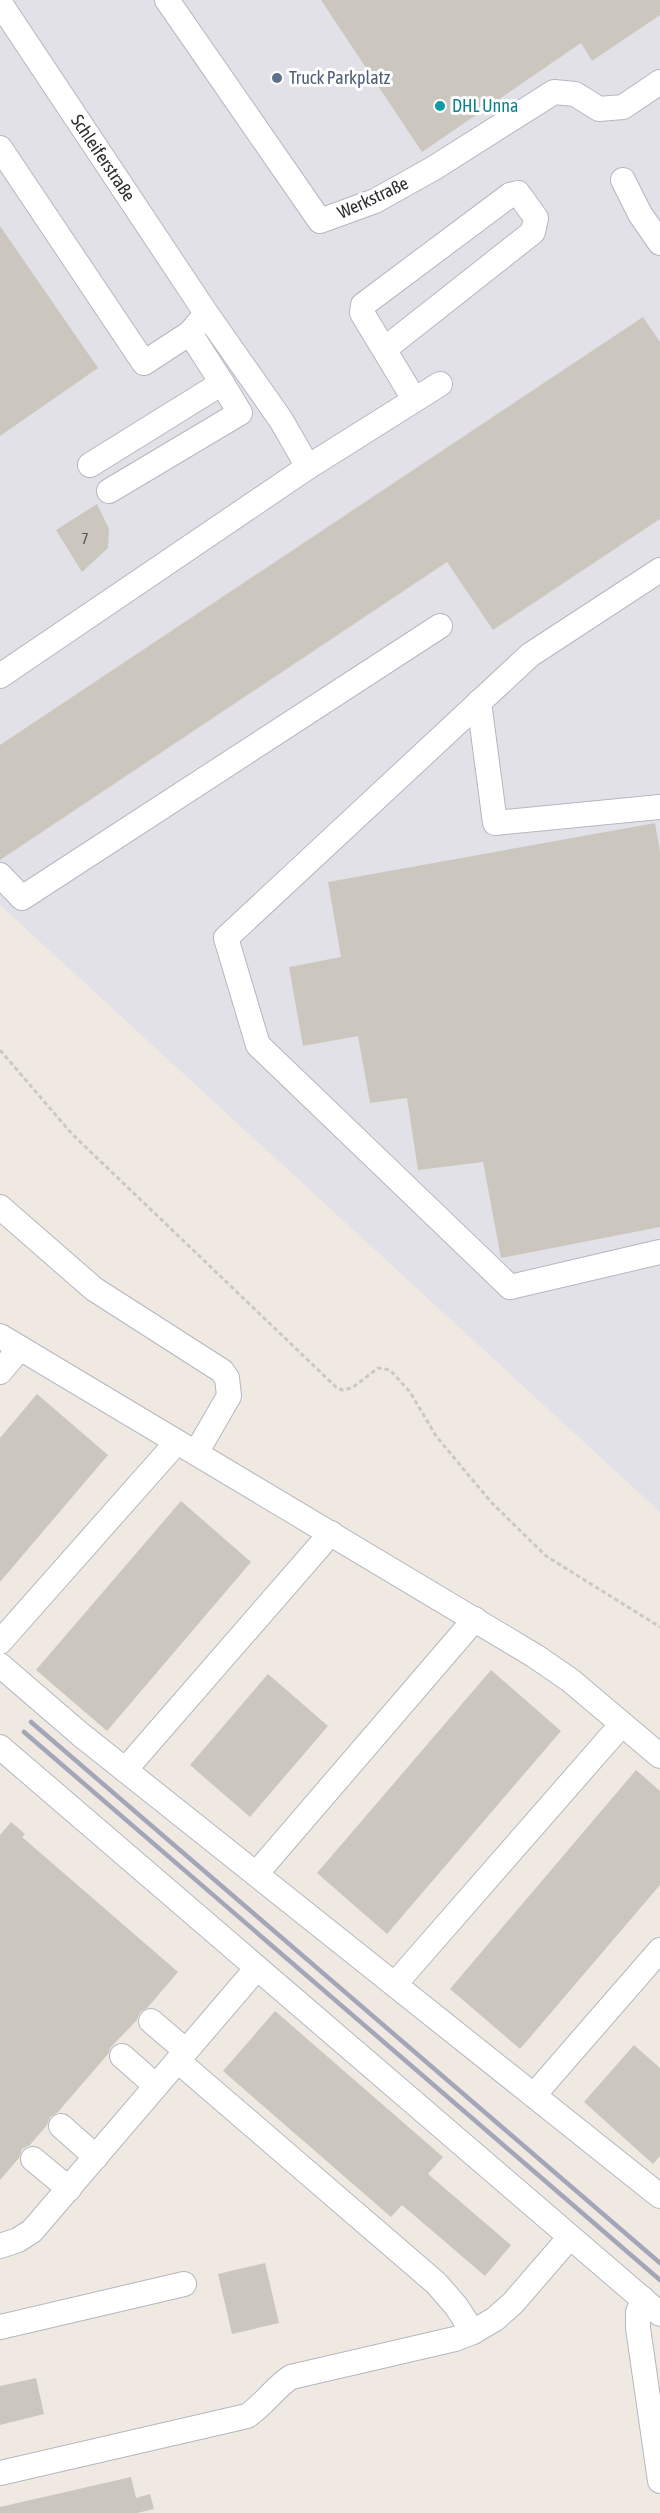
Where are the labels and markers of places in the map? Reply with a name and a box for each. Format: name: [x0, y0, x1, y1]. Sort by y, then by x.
place label: Truck Parkplatz: [289, 67, 391, 88]
marker: Truck Parkplatz: [270, 71, 284, 85]
place label: DHL Unna: [452, 95, 518, 116]
marker: DHL Unna: [433, 99, 447, 113]

